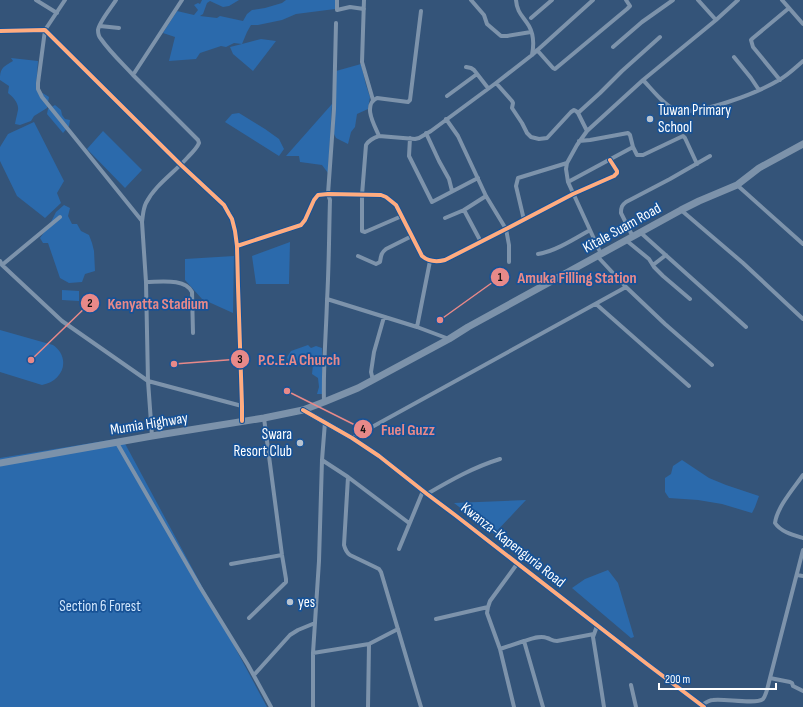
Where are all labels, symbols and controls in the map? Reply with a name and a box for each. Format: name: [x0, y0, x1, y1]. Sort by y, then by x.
place label: Tuwan Primary School: [658, 101, 731, 137]
marker: Tuwan Primary School: [645, 114, 655, 124]
street label: Kitale Suam Road: [580, 199, 664, 257]
callout: Amuka Filling Station: [490, 263, 645, 291]
text: Amuka Filling Station: [516, 269, 637, 288]
text: 1: [498, 270, 503, 285]
callout: Kenyatta Stadium: [80, 289, 217, 317]
text: Kenyatta Stadium: [108, 295, 208, 314]
text: 2: [87, 296, 93, 311]
callout: P.C.E.A Church: [230, 345, 348, 373]
text: P.C.E.A Church: [258, 351, 340, 370]
text: 3: [237, 352, 243, 367]
street label: Mumia Highway: [109, 408, 189, 440]
callout: Fuel Guzz: [353, 415, 443, 443]
text: Fuel Guzz: [381, 421, 435, 440]
text: 4: [360, 422, 366, 437]
place label: Swara Resort Club: [234, 425, 292, 461]
marker: Swara Resort Club: [295, 438, 305, 448]
street label: Kwanza-Kapenguria Road: [457, 498, 569, 592]
place label: yes: [298, 593, 315, 612]
park label: Section 6 Forest: [59, 597, 141, 616]
marker: yes: [285, 597, 295, 607]
scale bar: [659, 665, 776, 691]
text: 200 m: [665, 672, 691, 687]

